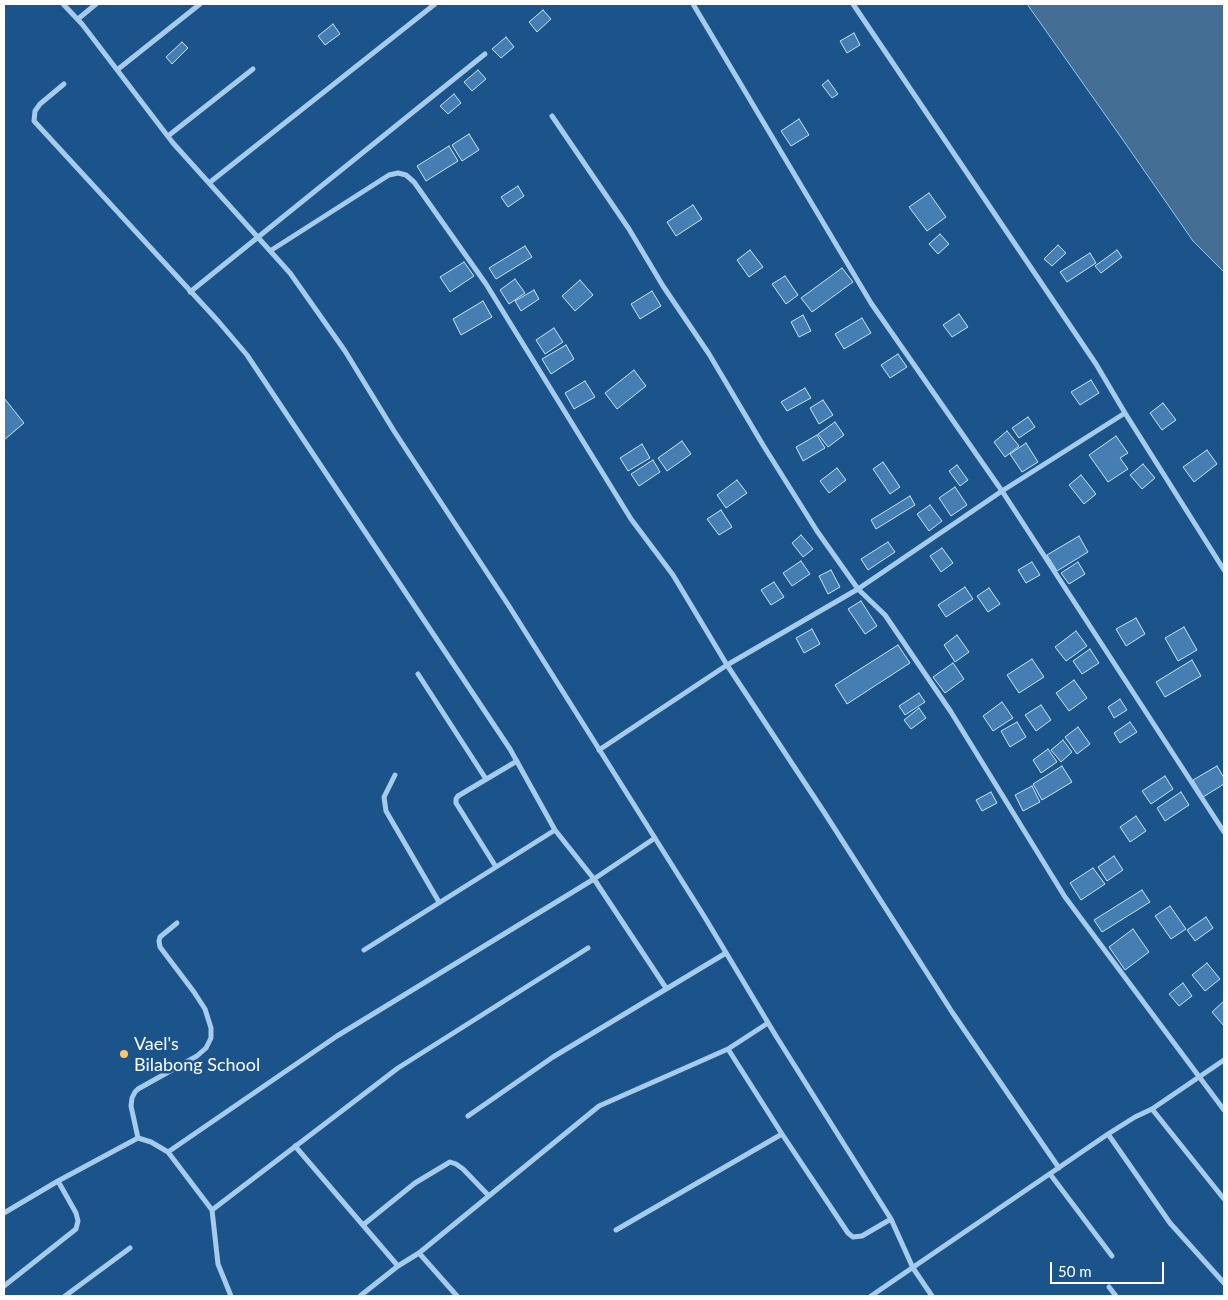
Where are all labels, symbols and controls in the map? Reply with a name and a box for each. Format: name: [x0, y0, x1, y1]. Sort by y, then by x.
place label: Vael's Bilabong School: [134, 1033, 260, 1076]
marker: Vael's Bilabong School: [118, 1048, 130, 1060]
scale bar: [1053, 1252, 1167, 1284]
text: 50 m: [1058, 1262, 1092, 1280]

